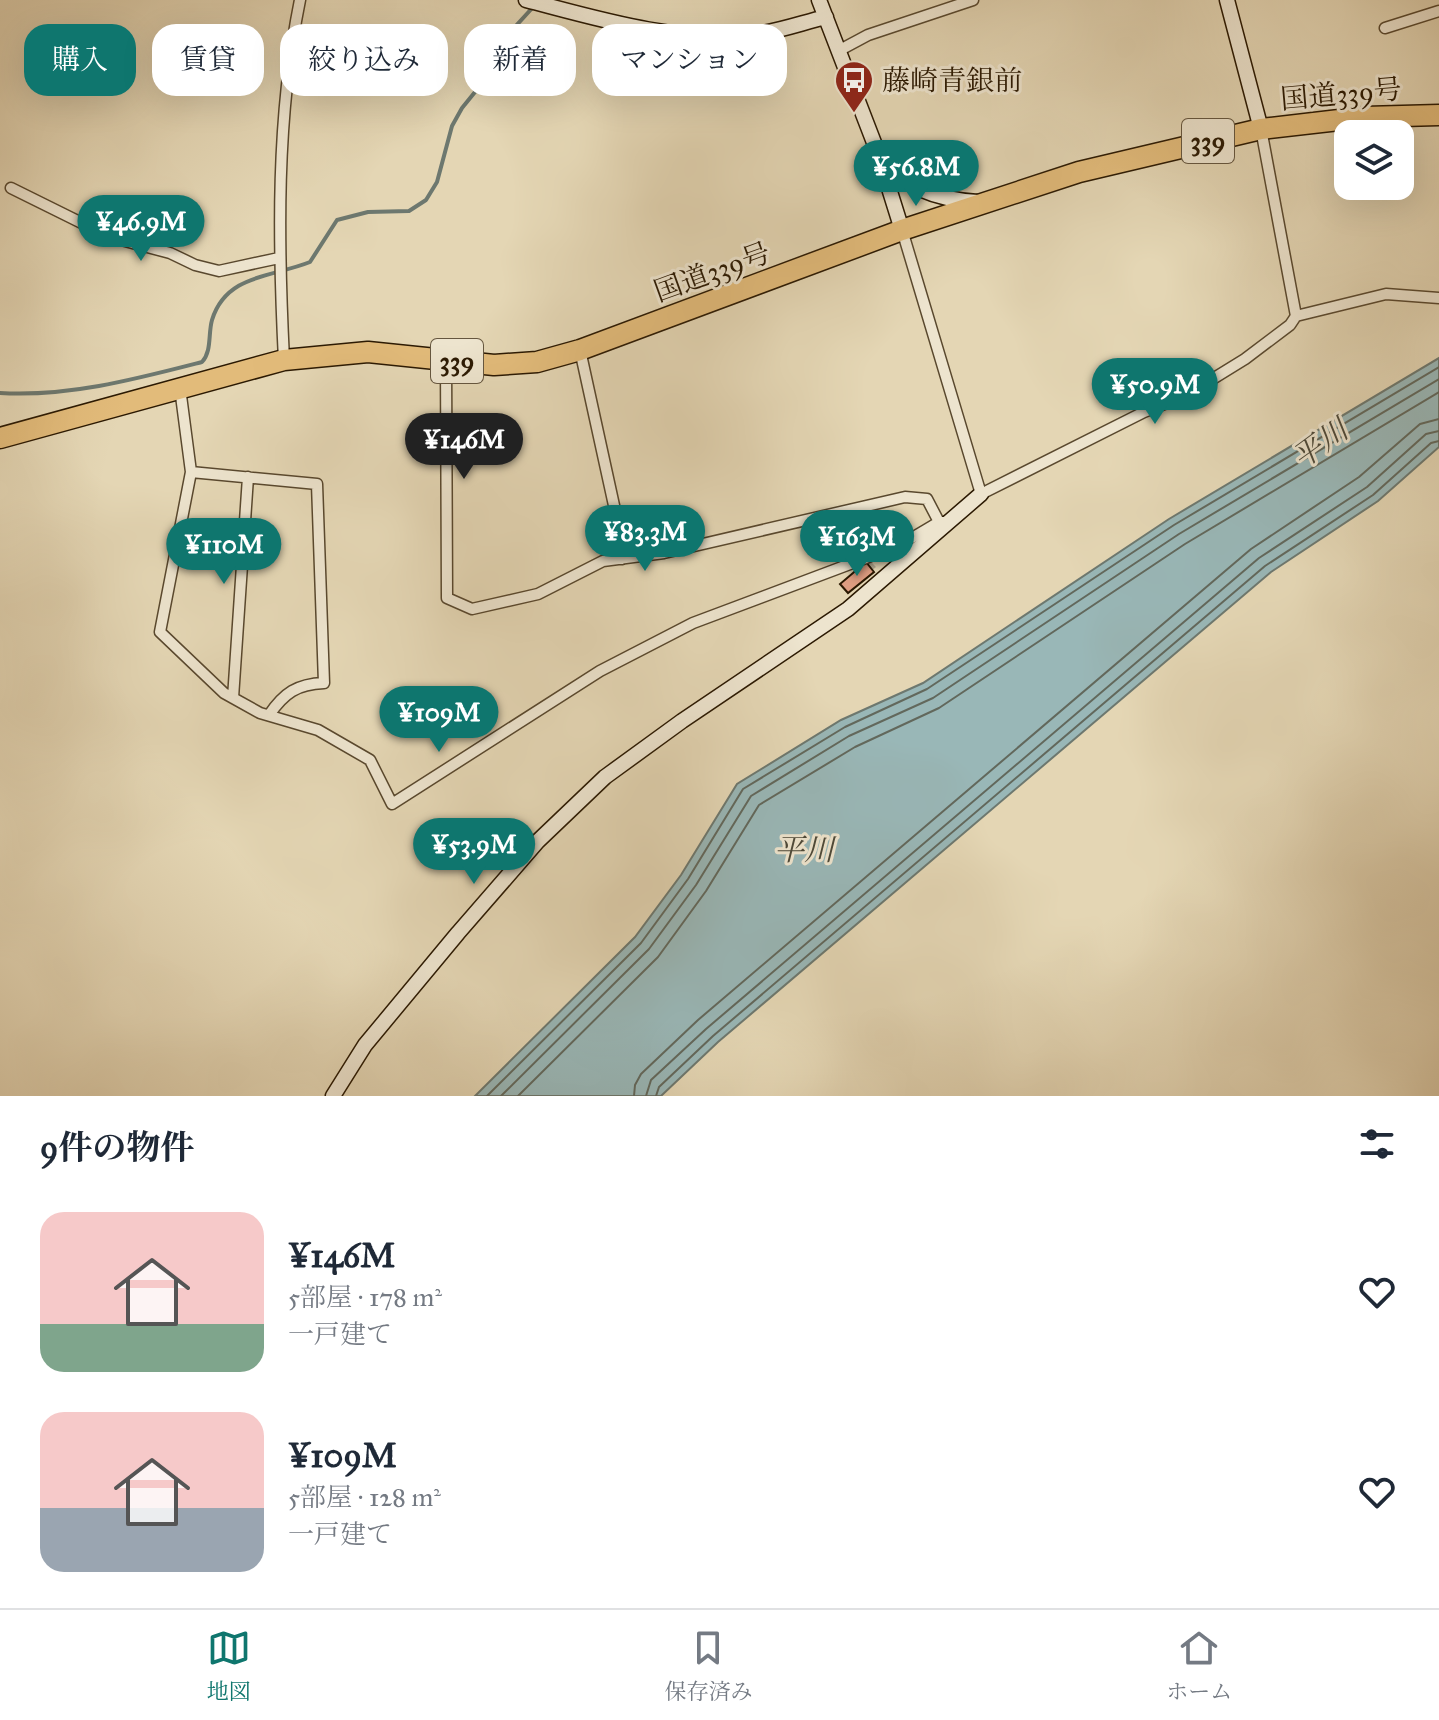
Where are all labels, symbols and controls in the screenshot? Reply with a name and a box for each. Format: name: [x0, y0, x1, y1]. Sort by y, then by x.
chip: 購入: [24, 24, 136, 96]
chip: 賃貸: [152, 24, 264, 96]
chip: 絞り込み: [280, 24, 448, 96]
chip: 新着: [464, 24, 576, 96]
chip: マンション: [592, 24, 787, 96]
bus stop icon: 藤崎青銀前: [833, 59, 875, 114]
place label: 藤崎青銀前: [882, 63, 1022, 98]
street label: 国道339号: [1279, 71, 1403, 117]
road number: 339: [1182, 119, 1234, 163]
map controls: [1334, 120, 1414, 200]
button: layers: [1334, 120, 1414, 200]
pin: ¥56.8M: [851, 140, 981, 208]
text: ¥56.8M: [872, 150, 960, 182]
pin: ¥46.9M: [76, 195, 206, 263]
text: ¥46.9M: [95, 205, 187, 237]
street label: 国道339号: [649, 235, 775, 309]
road number: 339: [431, 339, 483, 383]
pin: ¥50.9M: [1090, 358, 1220, 426]
text: ¥50.9M: [1110, 368, 1200, 400]
water label: 平川: [1285, 410, 1357, 476]
pin: ¥146M: [408, 413, 520, 481]
text: ¥146M: [423, 423, 505, 455]
pin: ¥83.3M: [580, 505, 710, 573]
pin: ¥163M: [801, 510, 913, 578]
text: ¥83.3M: [603, 515, 687, 547]
pin: ¥110M: [168, 518, 280, 586]
text: ¥163M: [818, 520, 896, 552]
text: ¥110M: [184, 528, 264, 560]
pin: ¥109M: [383, 686, 495, 754]
text: ¥109M: [397, 696, 481, 728]
pin: ¥53.9M: [409, 818, 539, 886]
text: ¥53.9M: [431, 828, 517, 860]
water label: 平川: [774, 832, 837, 868]
icon: filters: [1355, 1122, 1399, 1166]
text: 9件の物件: [40, 1127, 194, 1168]
text: ¥146M: [288, 1235, 395, 1276]
icon: home: [104, 1244, 200, 1340]
icon: heart: [1355, 1270, 1399, 1314]
text: 5部屋 · 178 m²: [288, 1281, 442, 1313]
text: 一戸建て: [288, 1318, 392, 1350]
text: ¥109M: [288, 1435, 397, 1476]
icon: home: [104, 1444, 200, 1540]
icon: heart: [1355, 1470, 1399, 1514]
text: 5部屋 · 128 m²: [288, 1481, 441, 1513]
text: 一戸建て: [288, 1518, 392, 1550]
tab: 地図: [207, 1626, 251, 1705]
tab: 保存済み: [664, 1626, 752, 1705]
tab: ホーム: [1166, 1626, 1232, 1705]

